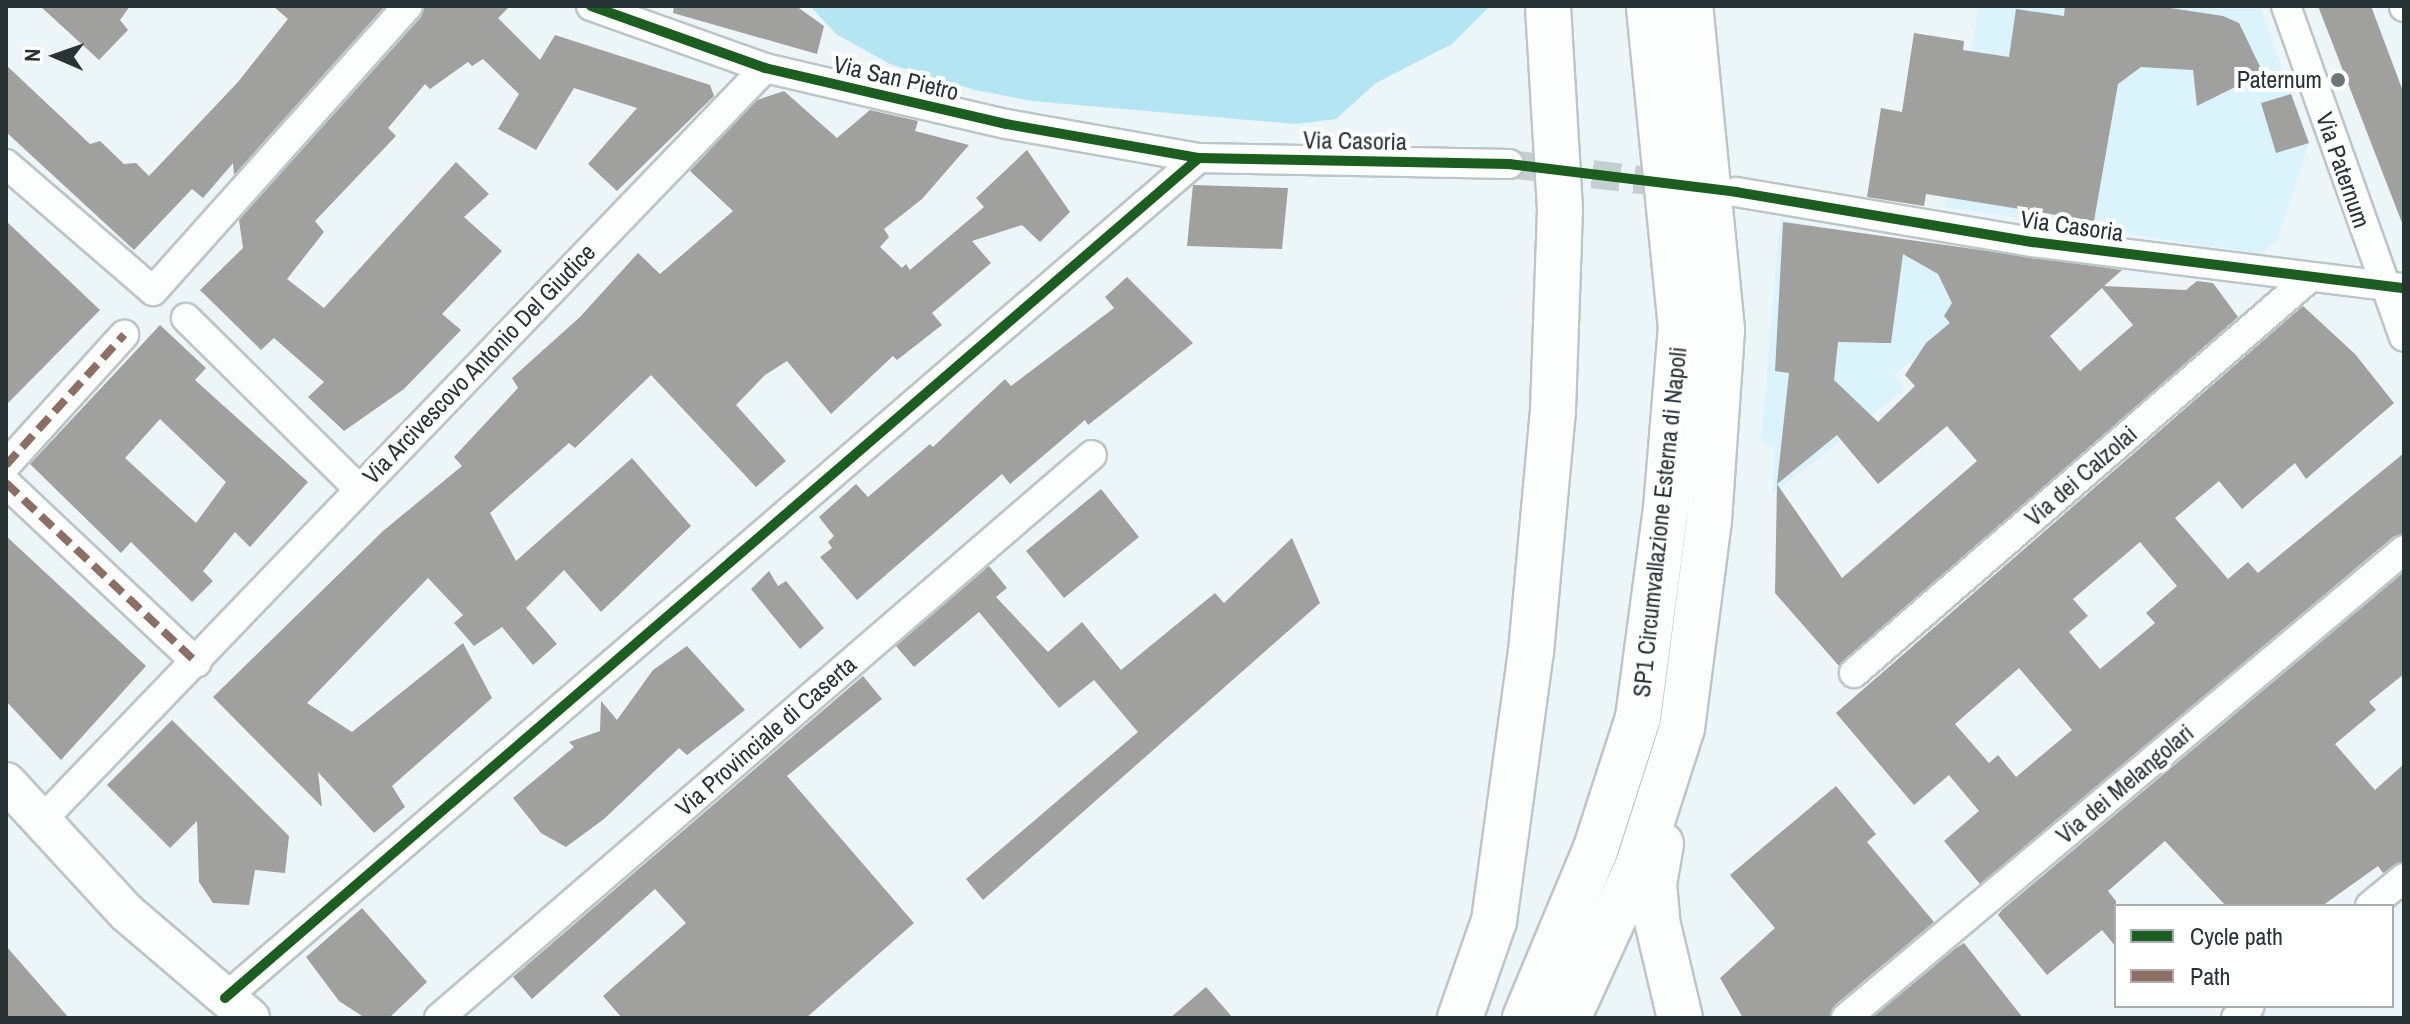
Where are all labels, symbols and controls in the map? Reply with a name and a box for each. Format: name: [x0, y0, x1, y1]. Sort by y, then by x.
north arrow: [16, 16, 96, 96]
text: N: [17, 48, 47, 62]
street label: Via San Pietro: [831, 50, 961, 106]
place label: Paternum: [2237, 66, 2322, 94]
marker: Paternum: [2329, 71, 2347, 89]
street label: Via Paternum: [2310, 109, 2376, 231]
street label: Via Casoria: [1303, 126, 1407, 156]
street label: Via Casoria: [2019, 205, 2125, 247]
street label: Via Arcivescovo Antonio Del Giudice: [356, 237, 602, 491]
street label: SP1 Circumvallazione Esterna di Napoli: [1627, 345, 1693, 699]
street label: Via dei Calzolai: [2019, 420, 2143, 532]
street label: Via Provinciale di Caserta: [670, 650, 862, 822]
street label: Via dei Melangolari: [2051, 718, 2199, 850]
legend: [2114, 904, 2394, 1008]
text: Cycle path: [2190, 920, 2283, 952]
text: Path: [2190, 960, 2231, 992]

